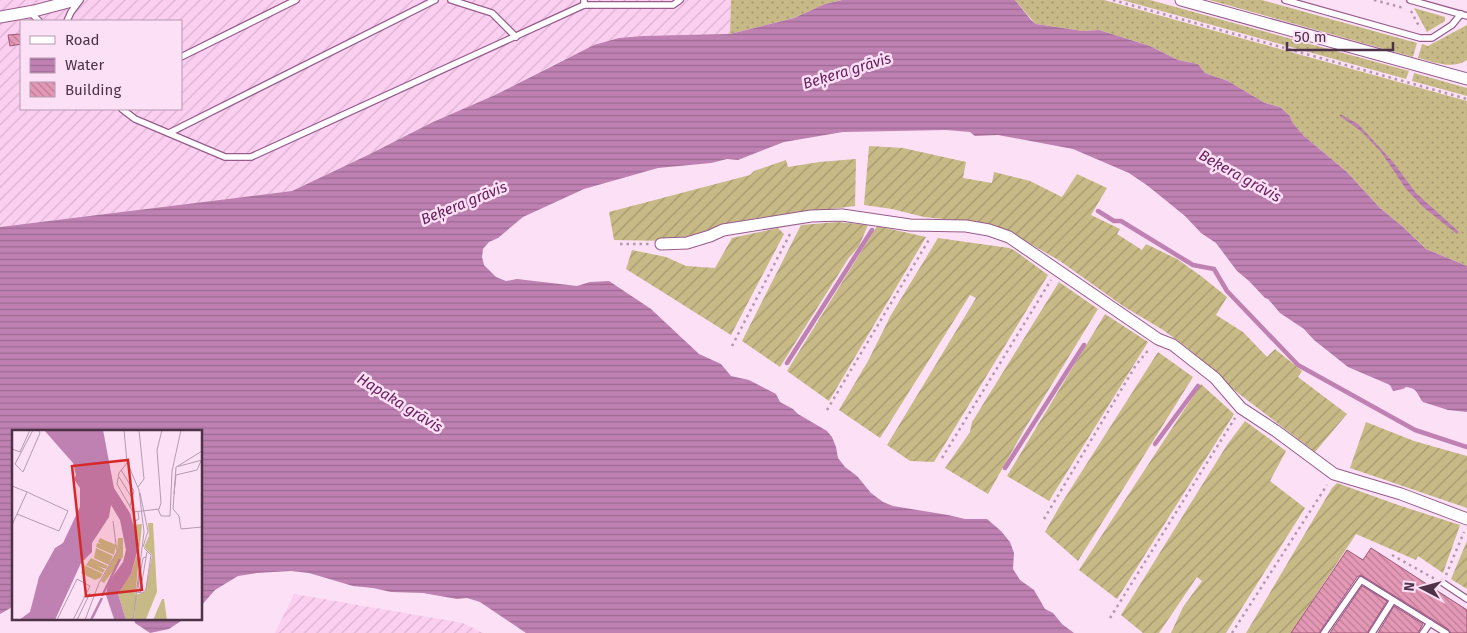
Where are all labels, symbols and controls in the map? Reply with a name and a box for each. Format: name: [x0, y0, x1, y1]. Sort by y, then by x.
legend: [20, 20, 182, 110]
scale bar: [1287, 20, 1393, 52]
text: 50 m: [1294, 28, 1327, 46]
text: Road: [65, 31, 100, 49]
water label: Beķera grāvis: [801, 49, 894, 94]
text: Water: [65, 56, 104, 74]
text: Building: [65, 81, 121, 99]
water label: Beķera grāvis: [1195, 146, 1284, 207]
water label: Beķera grāvis: [418, 178, 510, 229]
water label: Hapaka grāvis: [354, 370, 446, 436]
inset map: [12, 430, 202, 620]
north arrow: [1397, 563, 1447, 613]
text: N: [1401, 581, 1419, 592]

